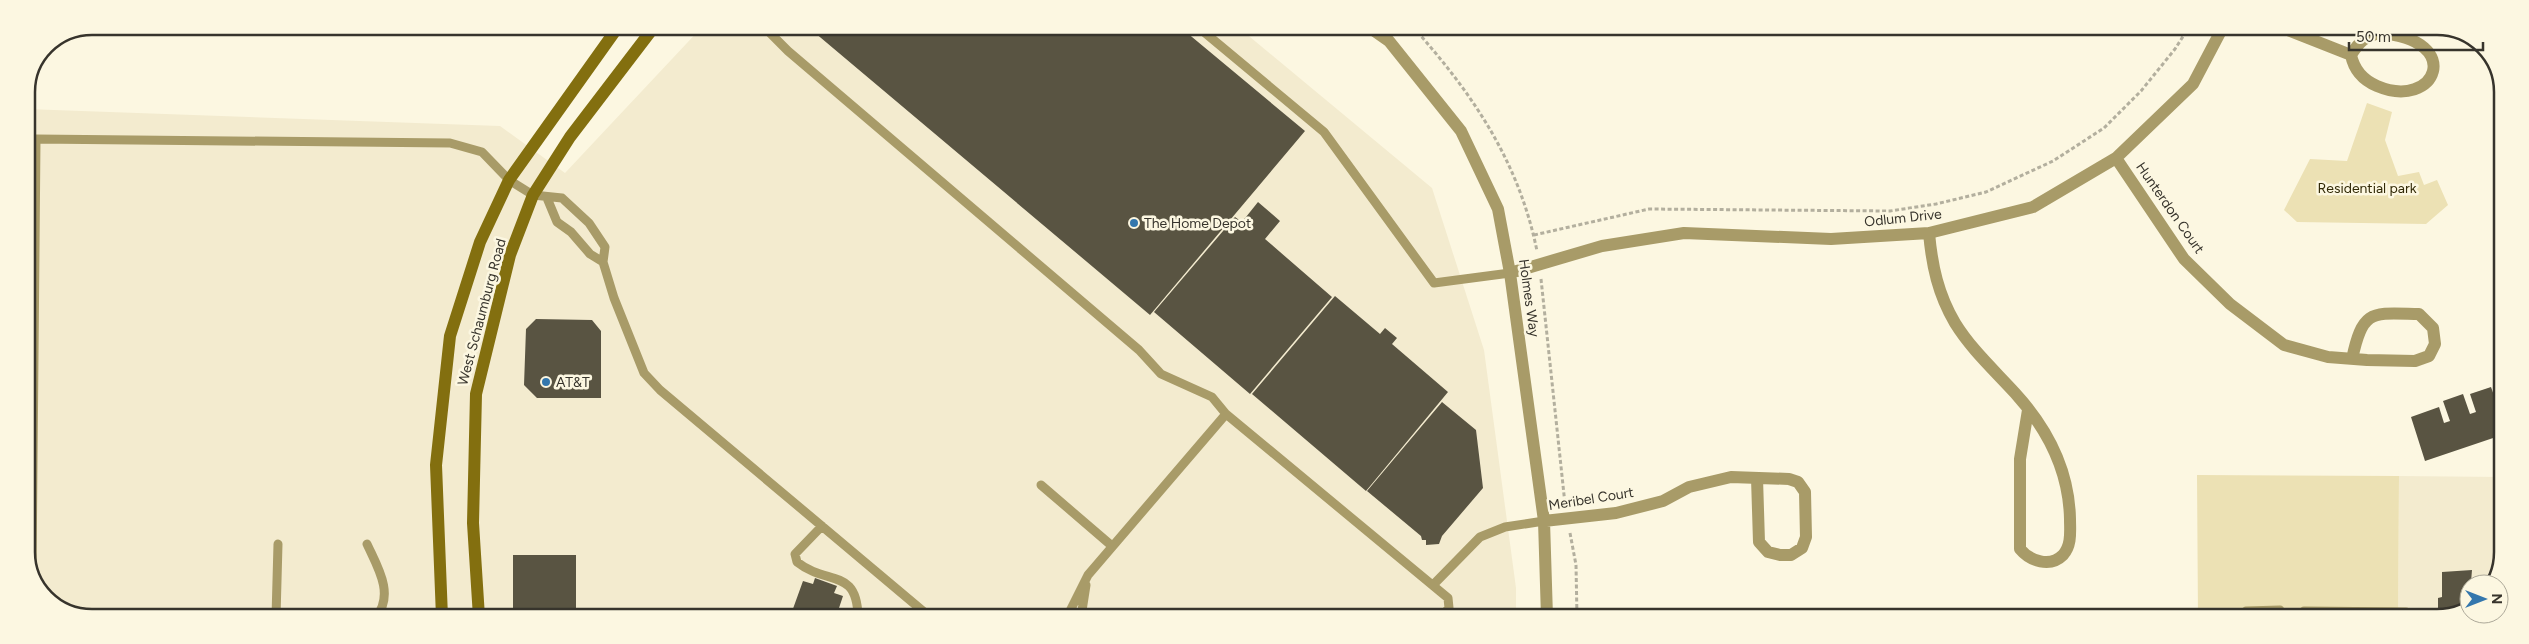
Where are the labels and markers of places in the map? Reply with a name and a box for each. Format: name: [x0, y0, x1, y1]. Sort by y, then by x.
place label: The Home Depot: [1144, 215, 1251, 232]
marker: The Home Depot: [1128, 217, 1140, 229]
place label: AT&T: [556, 374, 590, 391]
marker: AT&T: [540, 376, 552, 388]

